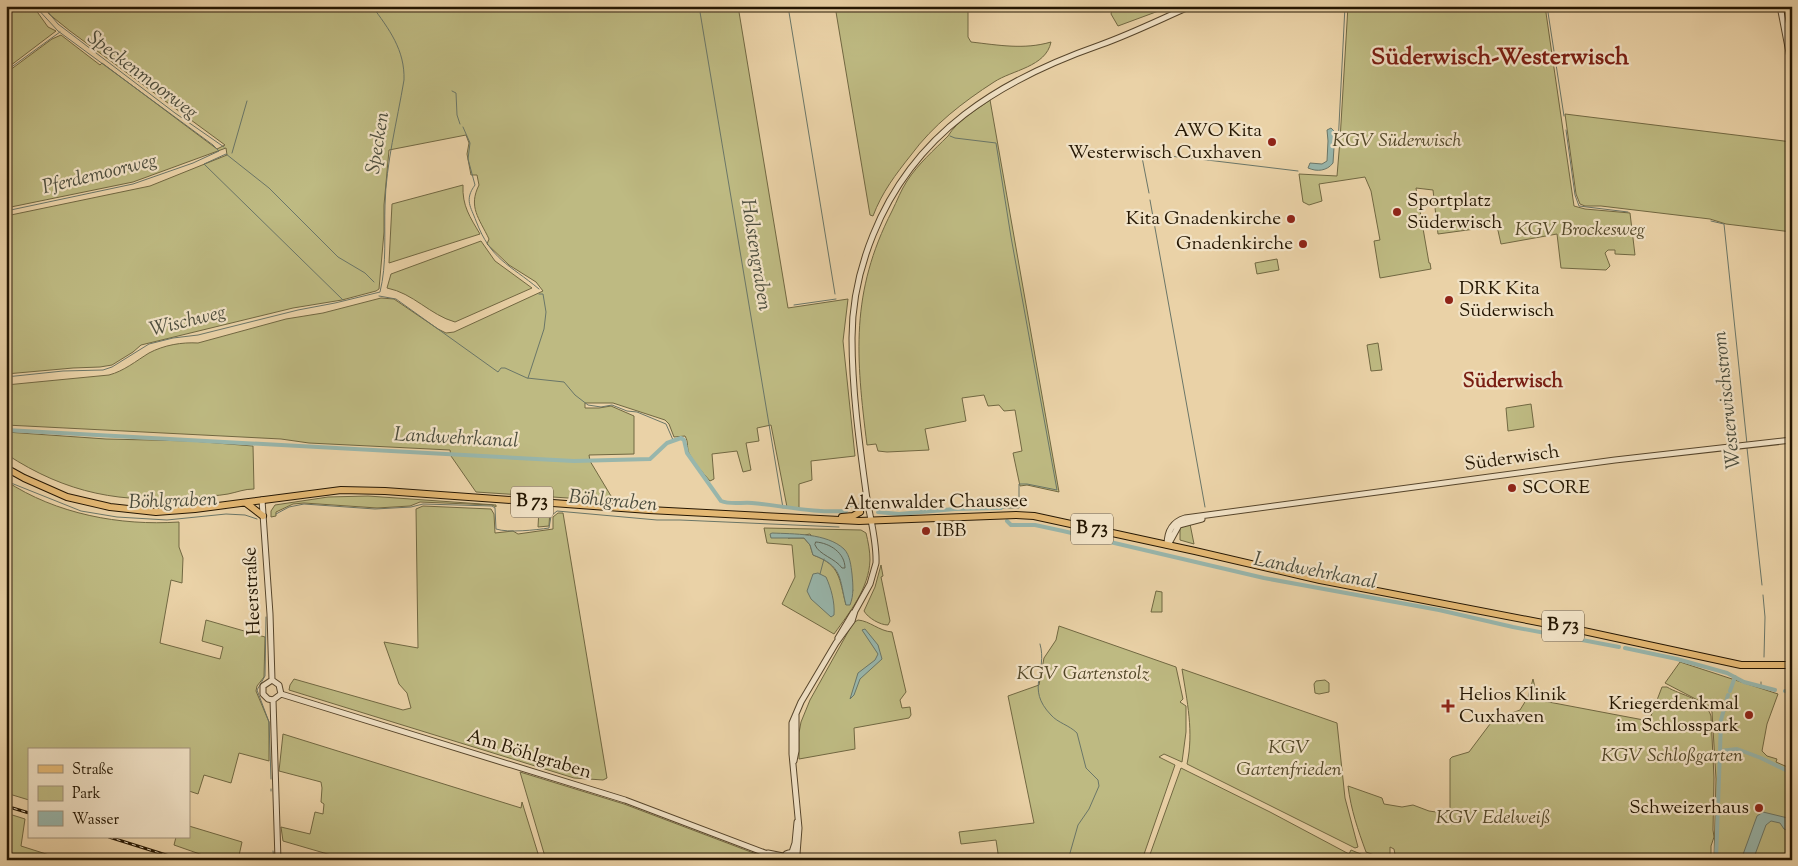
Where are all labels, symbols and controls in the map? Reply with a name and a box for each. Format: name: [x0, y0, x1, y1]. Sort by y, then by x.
water label: Speckenmoorweg: [80, 25, 204, 128]
district label: Süderwisch-Westerwisch: [1371, 41, 1630, 75]
water label: Specken: [360, 109, 398, 176]
place label: AWO Kita Westerwisch Cuxhaven: [1068, 118, 1262, 167]
park label: KGV Süderwisch: [1332, 128, 1462, 155]
marker: AWO Kita Westerwisch Cuxhaven: [1266, 136, 1278, 148]
water label: Pferdemoorweg: [39, 147, 161, 203]
place label: Sportplatz Süderwisch: [1407, 188, 1503, 237]
water label: Holstengraben: [732, 197, 778, 314]
place label: Kita Gnadenkirche: [1126, 206, 1281, 233]
marker: Sportplatz Süderwisch: [1391, 206, 1403, 218]
marker: Kita Gnadenkirche: [1285, 213, 1297, 225]
park label: KGV Brockesweg: [1515, 217, 1645, 244]
place label: Gnadenkirche: [1176, 231, 1293, 258]
marker: Gnadenkirche: [1297, 238, 1309, 250]
place label: DRK Kita Süderwisch: [1459, 276, 1555, 325]
marker: DRK Kita Süderwisch: [1443, 294, 1455, 306]
water label: Wischweg: [147, 298, 230, 346]
water label: Westerwischstrom: [1706, 330, 1750, 470]
district label: Süderwisch: [1463, 368, 1564, 397]
water label: Landwehrkanal: [393, 421, 519, 457]
street label: Süderwisch: [1463, 439, 1561, 479]
place label: SCORE: [1522, 475, 1591, 502]
marker: SCORE: [1506, 482, 1518, 494]
water label: Böhlgraben: [567, 484, 659, 520]
water label: Böhlgraben: [128, 486, 218, 518]
road number: B 73: [511, 487, 553, 518]
street label: Altenwalder Chaussee: [844, 488, 1028, 518]
road number: B 73: [1071, 514, 1113, 544]
place label: IBB: [936, 518, 966, 545]
marker: IBB: [920, 525, 932, 537]
street label: Heerstraße: [237, 546, 269, 636]
water label: Landwehrkanal: [1251, 546, 1379, 598]
road number: B 73: [1542, 610, 1584, 642]
park label: KGV Gartenstolz: [1017, 661, 1150, 688]
place label: Helios Klinik Cuxhaven: [1459, 682, 1567, 731]
place label: Kriegerdenkmal im Schlosspark: [1608, 691, 1740, 740]
marker: Helios Klinik Cuxhaven: [1441, 699, 1455, 713]
marker: Kriegerdenkmal im Schlosspark: [1743, 709, 1755, 721]
street label: Am Böhlgraben: [463, 723, 595, 787]
park label: KGV Gartenfrieden: [1236, 735, 1342, 784]
park label: KGV Schloßgarten: [1601, 743, 1743, 770]
legend: [28, 748, 190, 838]
text: Straße: [72, 760, 114, 781]
text: Park: [72, 784, 101, 805]
place label: Schweizerhaus: [1629, 795, 1749, 822]
marker: Schweizerhaus: [1753, 802, 1765, 814]
park label: KGV Edelweiß: [1436, 805, 1550, 832]
text: Wasser: [72, 810, 119, 831]

